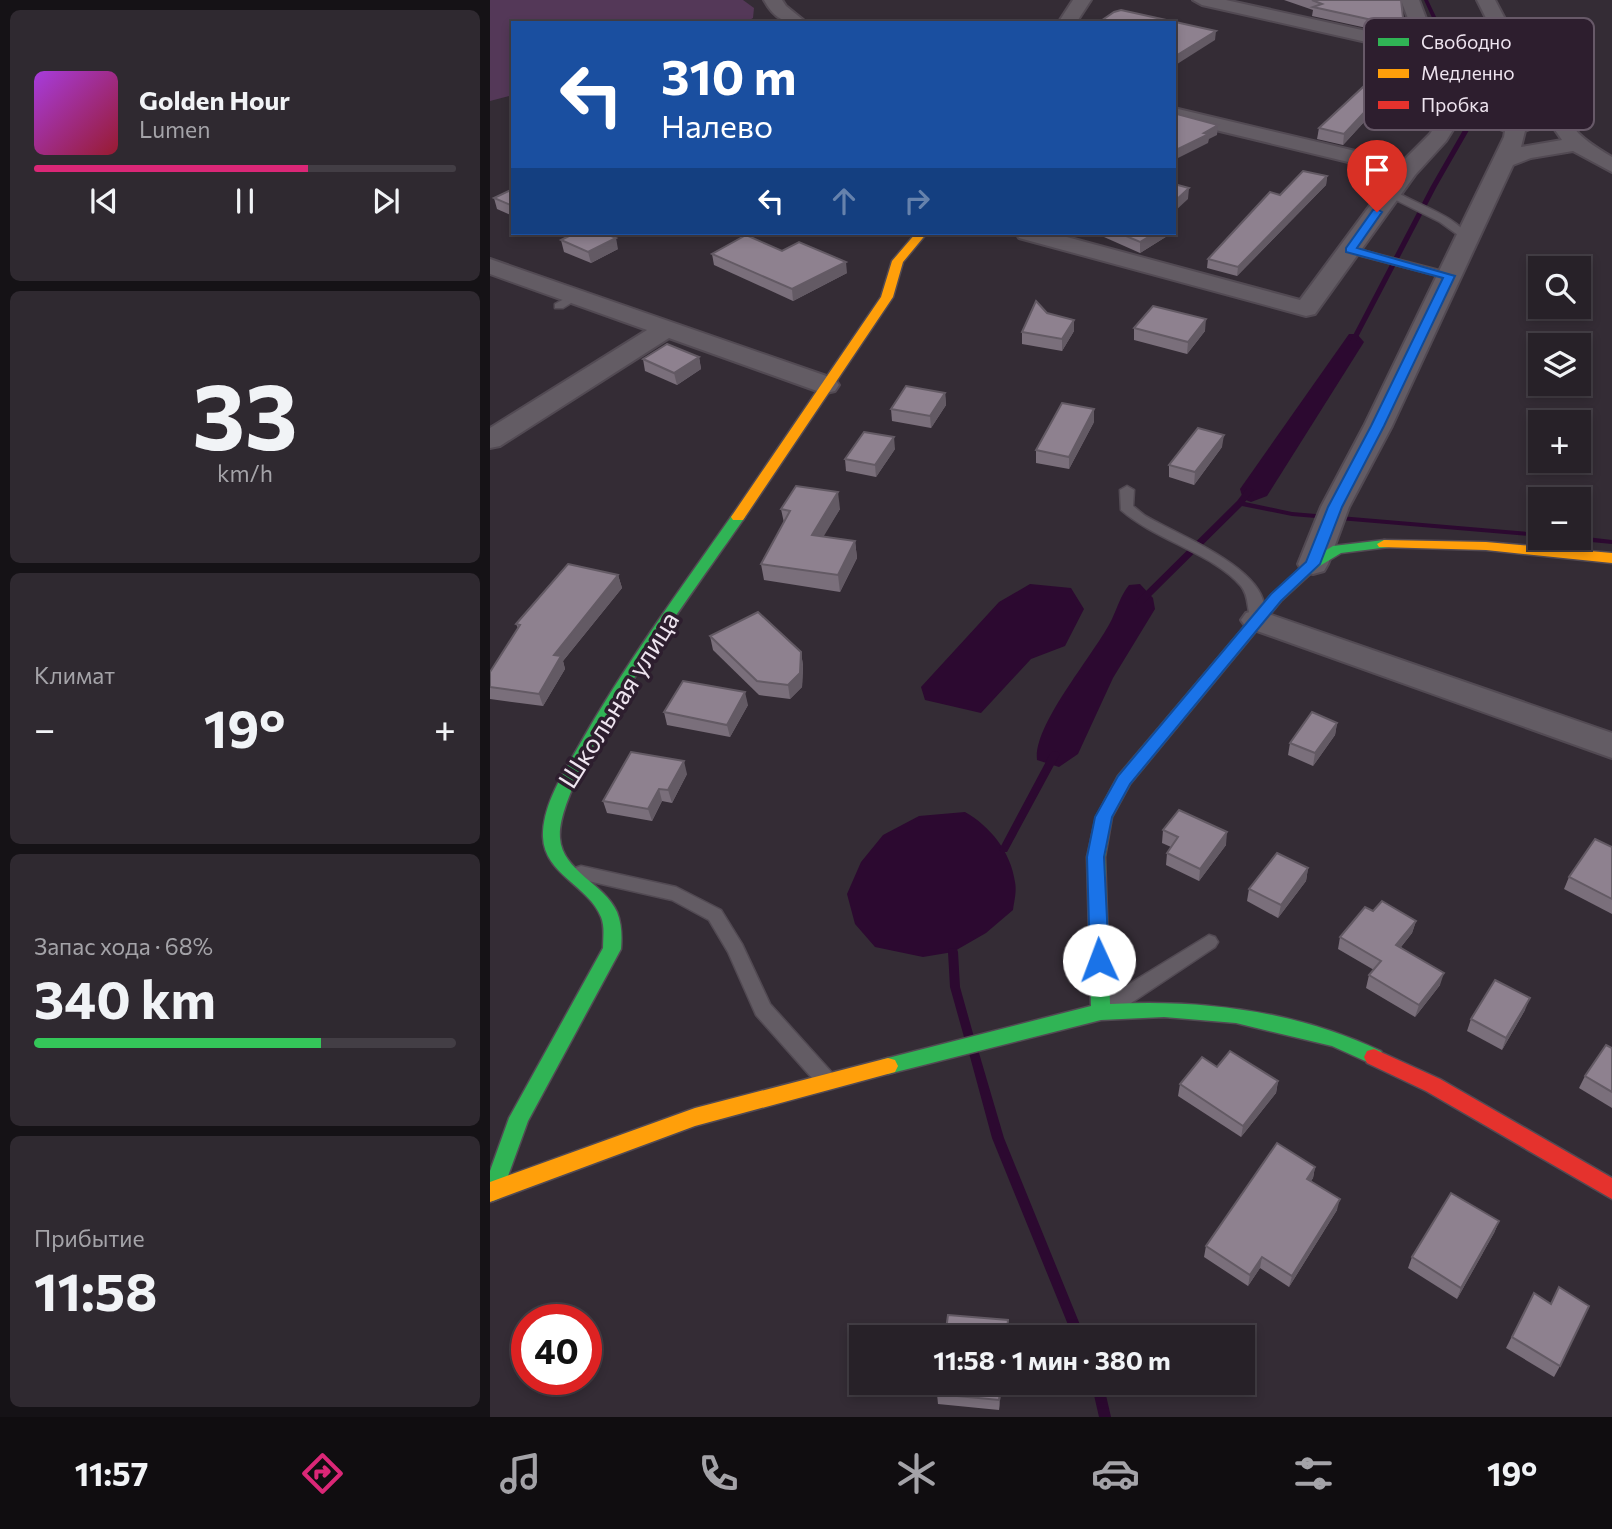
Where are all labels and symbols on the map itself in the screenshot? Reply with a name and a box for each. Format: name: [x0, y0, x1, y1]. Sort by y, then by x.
legend: [1364, 18, 1594, 130]
text: Свободно: [1421, 30, 1511, 53]
text: Медленно: [1421, 61, 1515, 84]
text: Пробка: [1421, 93, 1489, 116]
pin: [1347, 140, 1407, 212]
street label: Школьная улица: [551, 605, 684, 793]
position arrow: [1062, 923, 1136, 997]
speed limit sign: 40: [511, 1304, 602, 1395]

